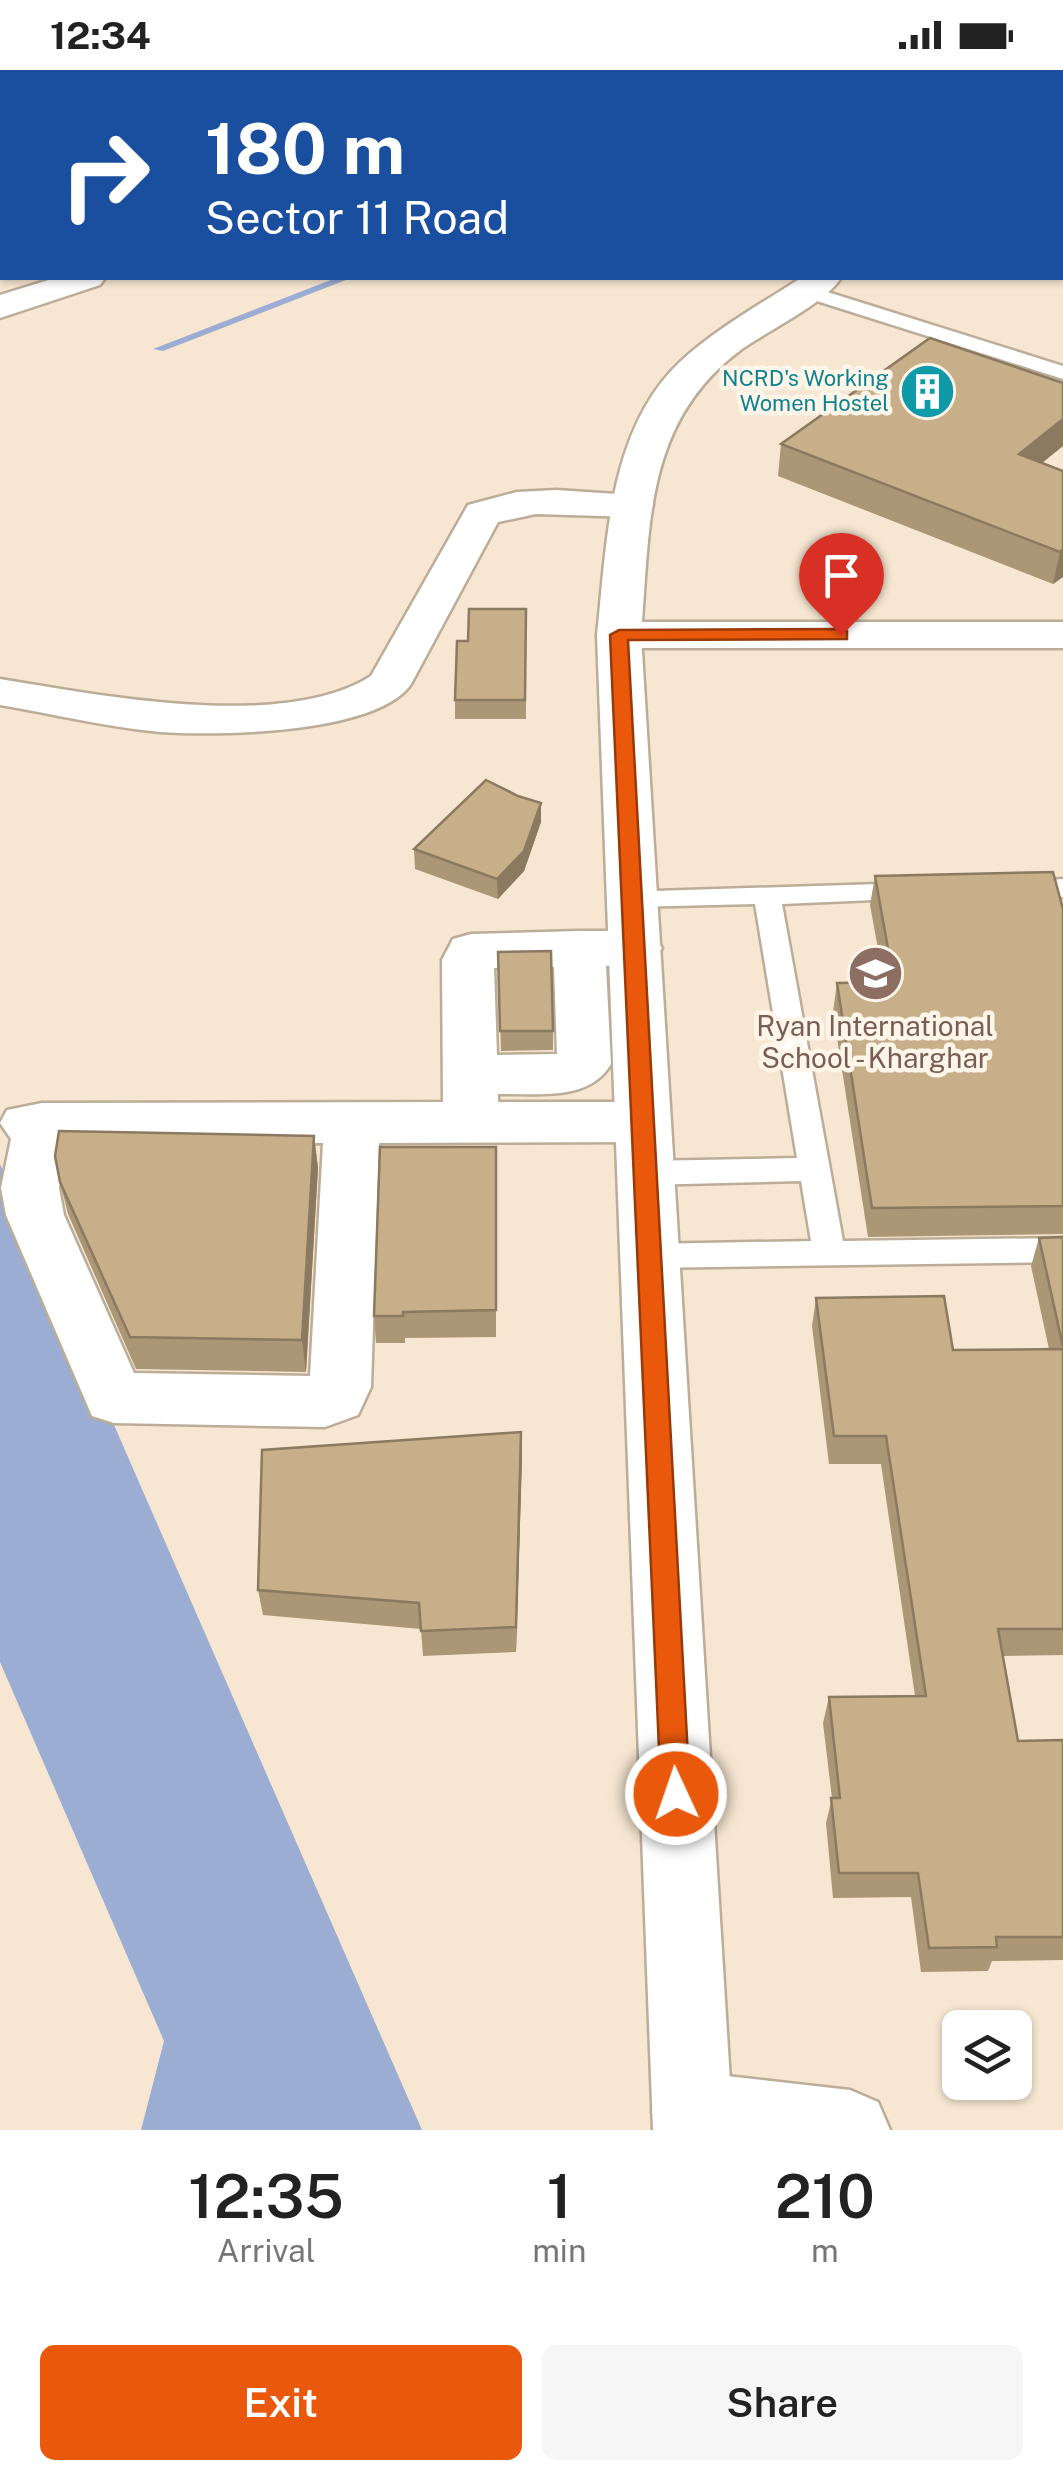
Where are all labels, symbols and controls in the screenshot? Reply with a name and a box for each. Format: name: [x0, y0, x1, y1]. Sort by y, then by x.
text: 12:34: [50, 13, 151, 58]
text: 180 m: [205, 107, 405, 190]
icon: right: [40, 110, 170, 240]
text: Sector 11 Road: [205, 191, 509, 244]
building icon: NCRD's Working Women Hostel: [898, 361, 958, 421]
place label: NCRD's Working Women Hostel: [722, 365, 889, 416]
pin: [799, 533, 884, 636]
icon: arrive: [814, 548, 869, 603]
school or university icon: Ryan International School - Kharghar: [845, 944, 905, 1004]
place label: Ryan International School - Kharghar: [756, 1009, 994, 1074]
position arrow: [624, 1742, 728, 1846]
map controls: [942, 2010, 1032, 2100]
button: layers: [942, 2010, 1032, 2100]
text: 12:35: [188, 2161, 344, 2232]
text: 1: [547, 2161, 572, 2232]
text: 210: [775, 2161, 875, 2232]
text: Arrival: [217, 2232, 316, 2269]
text: min: [532, 2232, 586, 2269]
text: m: [811, 2232, 839, 2269]
button: Exit: [40, 2345, 522, 2460]
button: Share: [542, 2345, 1023, 2460]

